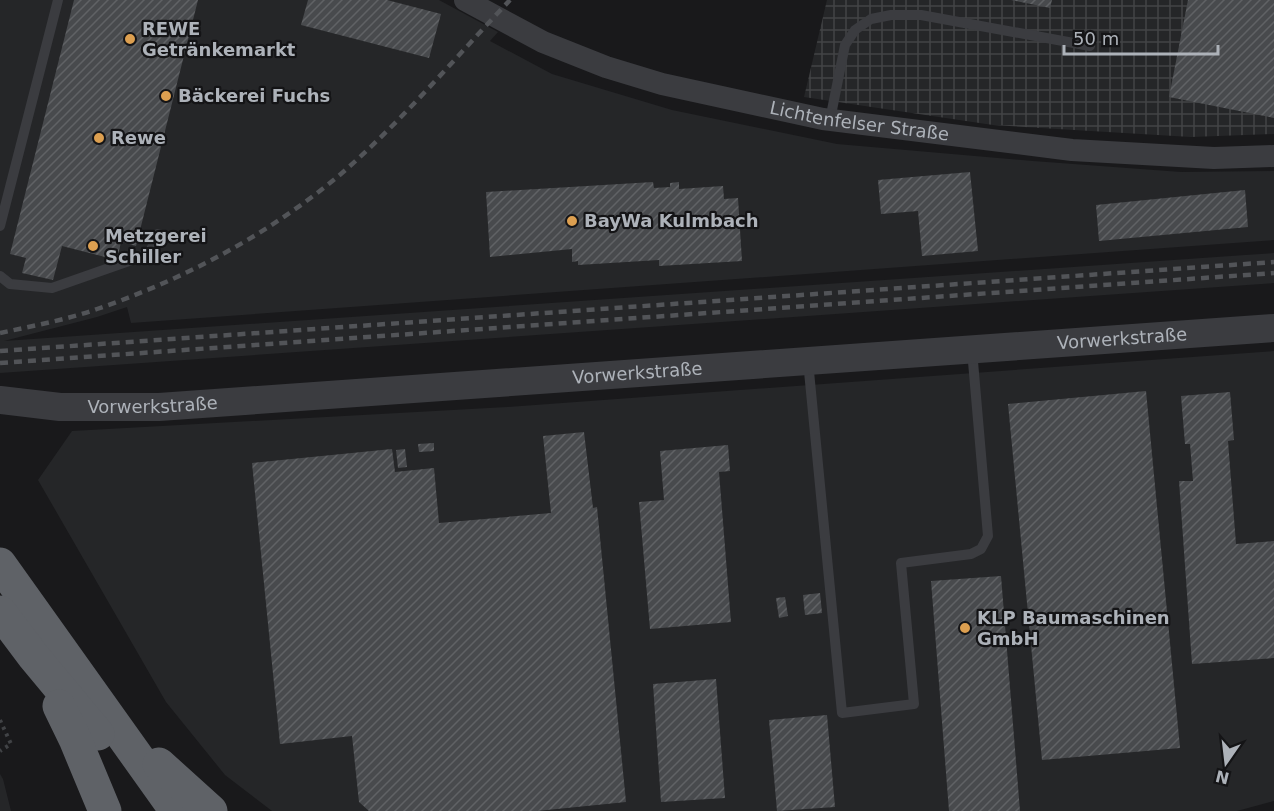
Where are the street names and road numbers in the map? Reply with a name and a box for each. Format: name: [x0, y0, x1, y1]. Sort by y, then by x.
street label: Lichtenfelser Straße: [768, 97, 950, 145]
street label: Vorwerkstraße: [1056, 323, 1188, 353]
street label: Vorwerkstraße: [572, 358, 703, 388]
street label: Vorwerkstraße: [87, 392, 218, 417]

